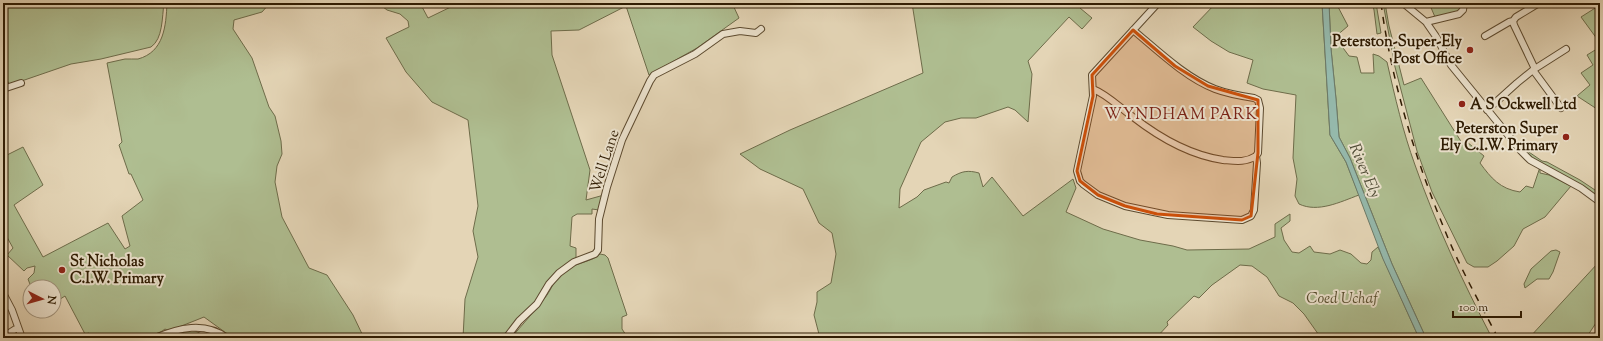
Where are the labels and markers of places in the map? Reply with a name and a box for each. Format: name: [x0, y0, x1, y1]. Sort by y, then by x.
place label: Peterston-Super-Ely Post Office: [1332, 32, 1463, 70]
marker: Peterston-Super-Ely Post Office: [1465, 45, 1475, 55]
place label: A S Ockwell Ltd: [1470, 95, 1577, 116]
marker: A S Ockwell Ltd: [1457, 99, 1467, 109]
place label: Peterston Super Ely C.I.W. Primary: [1440, 119, 1559, 157]
marker: Peterston Super Ely C.I.W. Primary: [1561, 132, 1571, 142]
place label: St Nicholas C.I.W. Primary: [70, 252, 164, 290]
marker: St Nicholas C.I.W. Primary: [57, 265, 67, 275]

